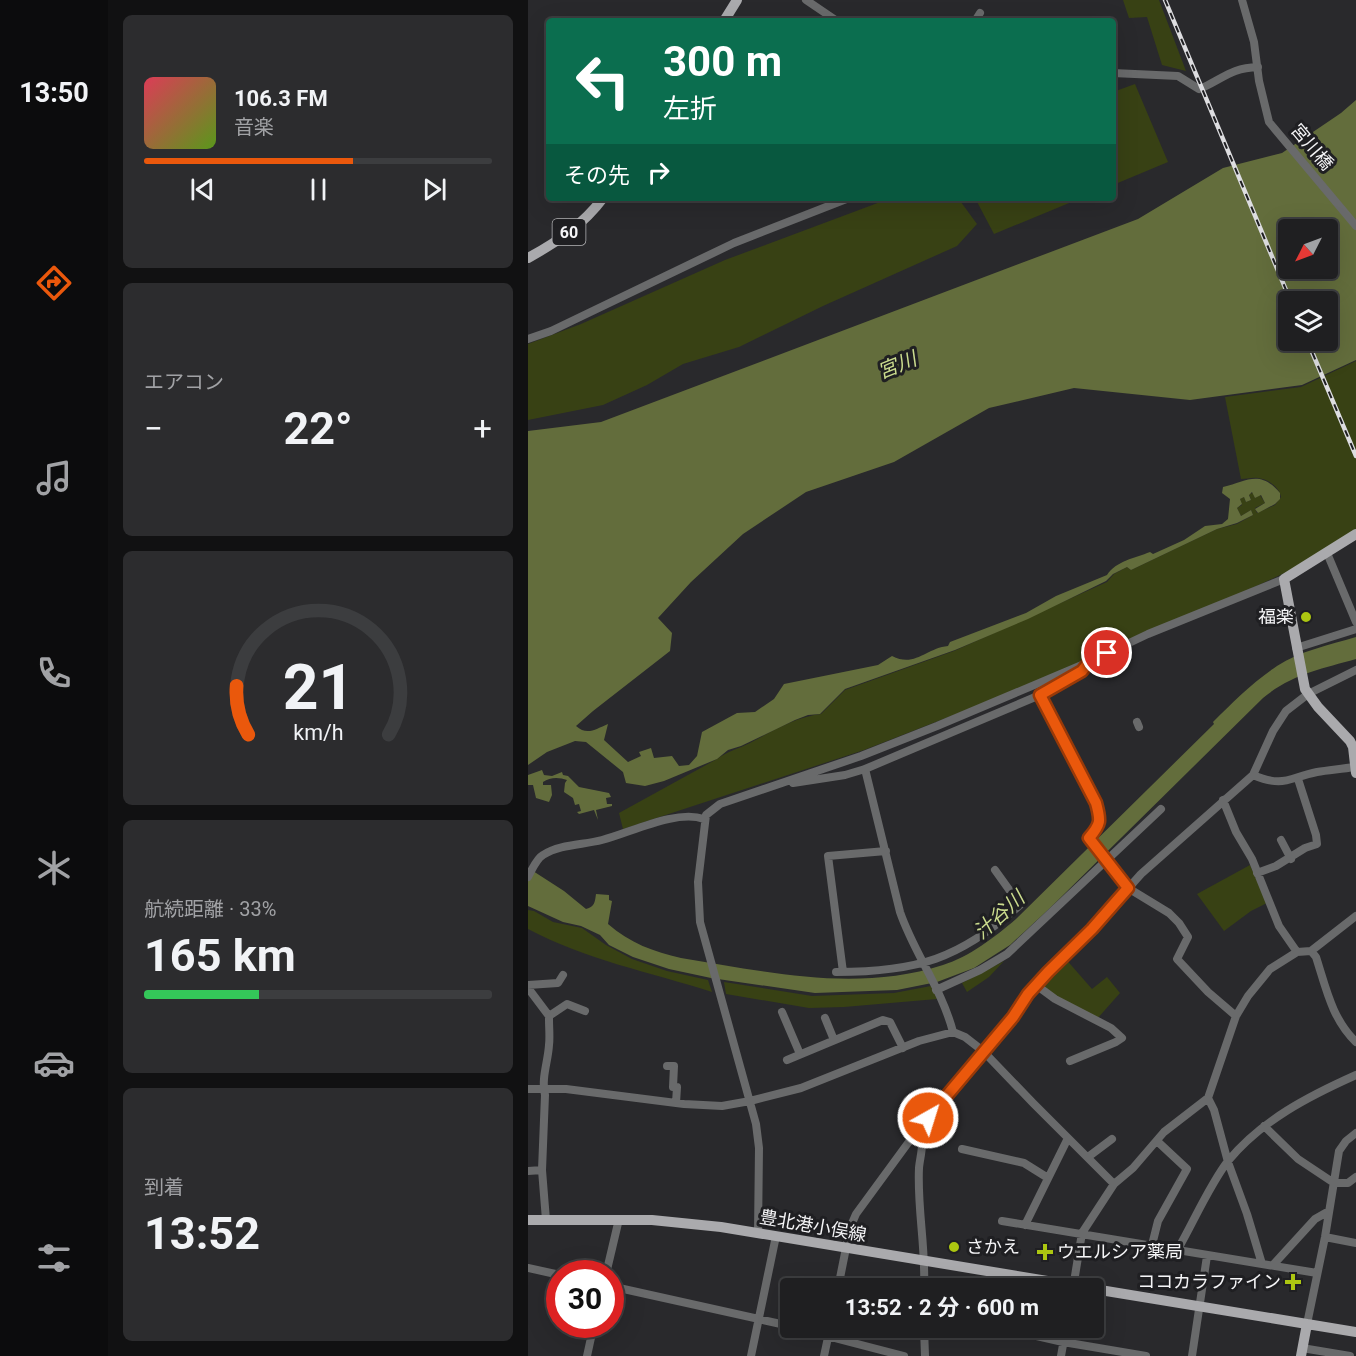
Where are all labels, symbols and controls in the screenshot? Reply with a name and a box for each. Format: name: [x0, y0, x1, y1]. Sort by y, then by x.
text: 300 m: [663, 37, 782, 86]
icon: left: [564, 42, 642, 120]
text: 13:50: [19, 77, 89, 109]
text: 106.3 FM: [234, 86, 328, 111]
text: 左折: [663, 93, 717, 125]
text: 音楽: [234, 115, 274, 139]
street label: 宮川橋: [1287, 119, 1338, 174]
icon: right: [642, 156, 675, 189]
text: その先: [564, 163, 630, 188]
icon: previous: [186, 173, 219, 206]
icon: pause: [302, 173, 335, 206]
icon: next: [418, 173, 451, 206]
road number: 60: [552, 219, 585, 245]
north arrow: [1278, 219, 1338, 279]
map controls: [1278, 219, 1338, 351]
icon: directions: [33, 262, 75, 304]
button: layers: [1278, 291, 1338, 351]
water label: 宮川: [874, 346, 922, 384]
text: エアコン: [144, 370, 224, 394]
text: 22°: [283, 402, 353, 455]
text: −: [144, 409, 163, 448]
text: +: [473, 409, 492, 448]
icon: music: [33, 457, 75, 499]
place label: 福楽: [1258, 606, 1294, 627]
marker: 福楽: [1299, 610, 1313, 624]
pin: [1081, 627, 1132, 678]
icon: arrive: [1090, 636, 1123, 669]
text: 21: [282, 651, 354, 724]
icon: phone: [33, 652, 75, 694]
text: km/h: [293, 720, 343, 745]
icon: climate: [33, 847, 75, 889]
water label: 汁谷川: [969, 885, 1031, 944]
text: 航続距離 · 33%: [144, 897, 276, 921]
text: 165 km: [144, 929, 296, 982]
icon: car: [33, 1042, 75, 1084]
position arrow: [896, 1086, 960, 1150]
text: 到着: [144, 1175, 184, 1199]
street label: 豊北港小俣線: [758, 1206, 868, 1245]
text: 13:52: [144, 1207, 260, 1260]
place label: さかえ: [966, 1236, 1020, 1257]
icon: filters: [33, 1237, 75, 1279]
marker: さかえ: [947, 1240, 961, 1254]
place label: ウエルシア薬局: [1057, 1241, 1183, 1262]
marker: ウエルシア薬局: [1038, 1245, 1052, 1259]
speed limit sign: 30: [546, 1260, 624, 1338]
place label: ココカラファイン: [1137, 1271, 1281, 1292]
marker: ココカラファイン: [1286, 1275, 1300, 1289]
text: 13:52 · 2 分 · 600 m: [845, 1295, 1039, 1320]

